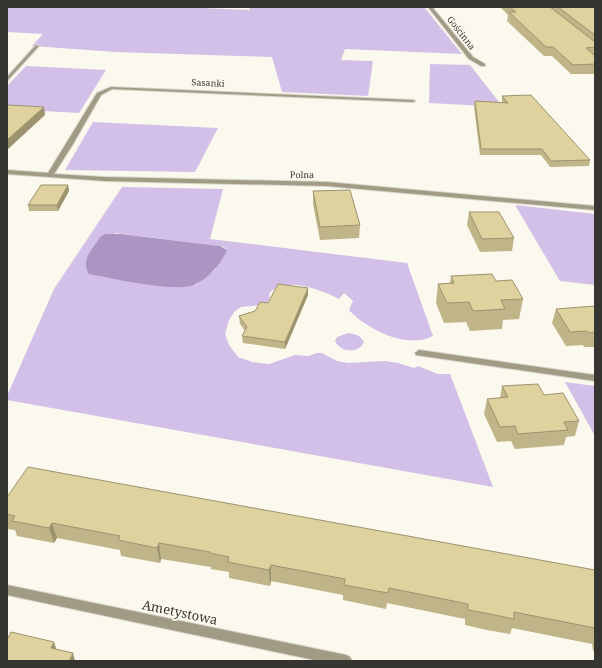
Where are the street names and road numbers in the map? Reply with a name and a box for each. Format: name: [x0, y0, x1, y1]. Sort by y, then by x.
street label: Gościnna: [444, 13, 479, 52]
street label: Sasanki: [191, 75, 225, 90]
street label: Polna: [290, 168, 314, 181]
street label: Ametystowa: [141, 595, 219, 629]

